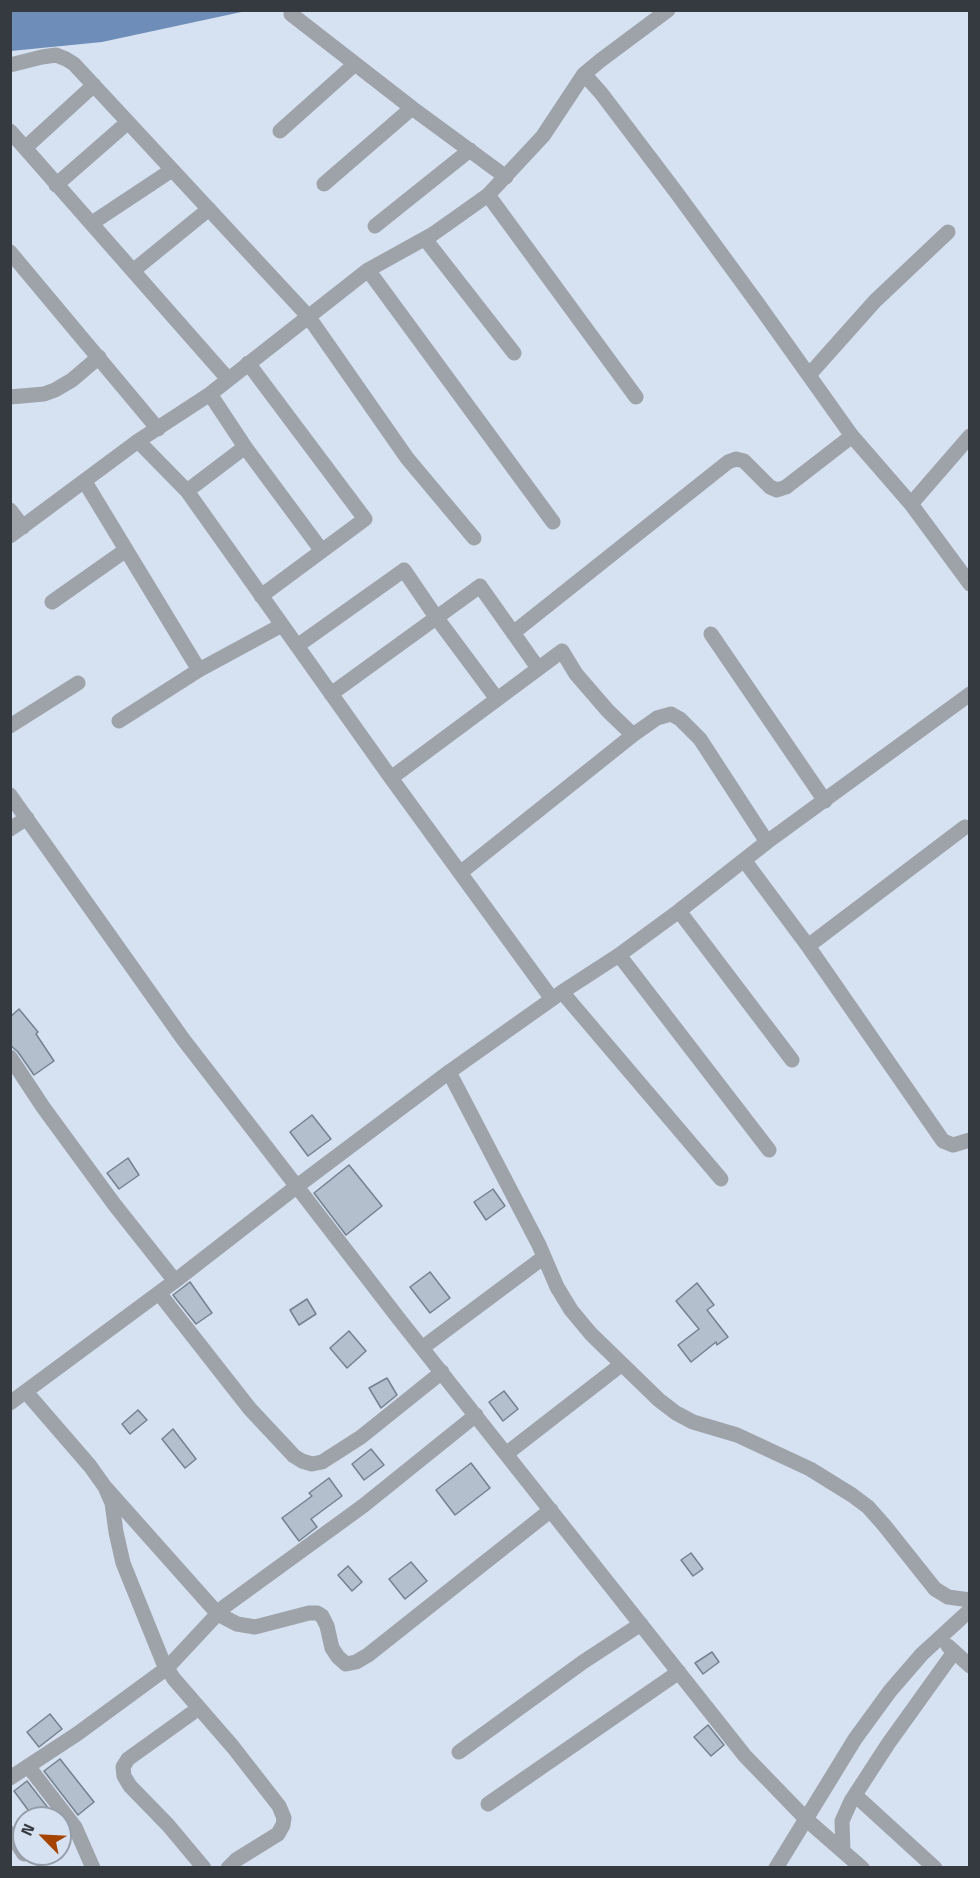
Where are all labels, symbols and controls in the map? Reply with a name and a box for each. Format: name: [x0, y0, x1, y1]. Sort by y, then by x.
north arrow: [12, 1806, 72, 1866]
text: N: [14, 1820, 41, 1839]

